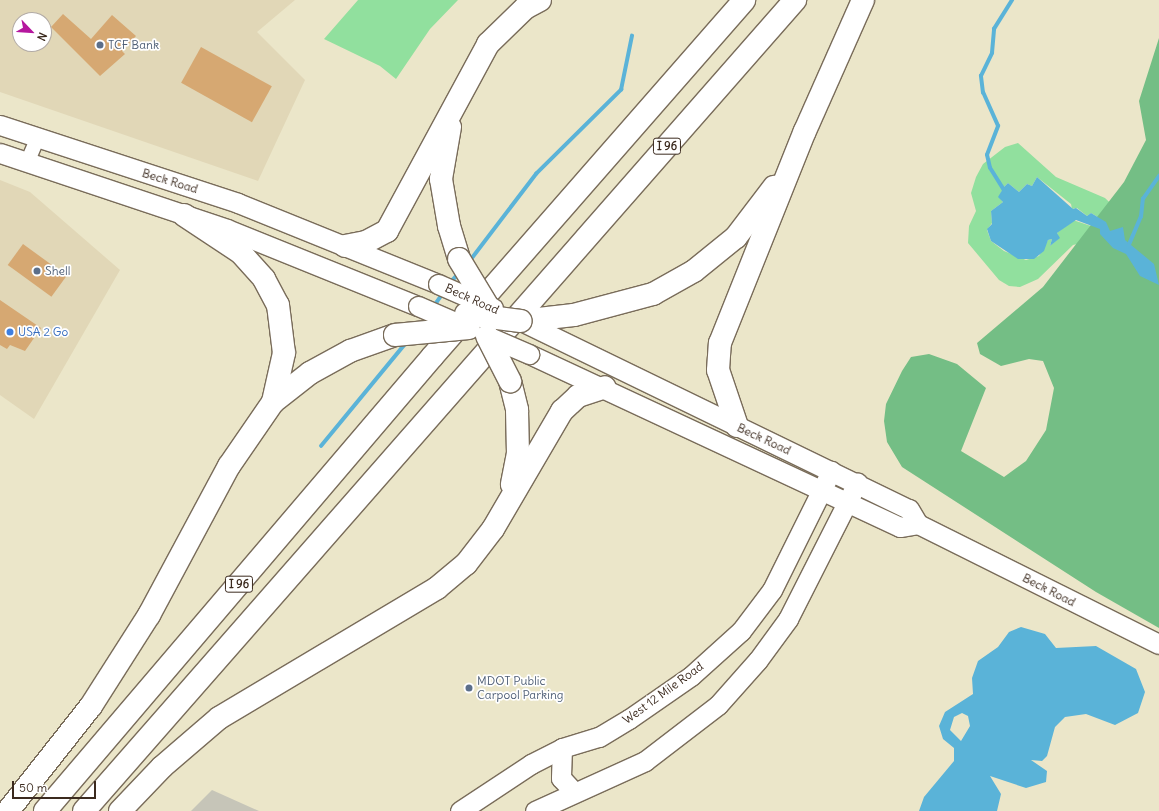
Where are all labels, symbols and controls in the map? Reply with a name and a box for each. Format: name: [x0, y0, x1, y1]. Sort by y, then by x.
north arrow: [12, 12, 52, 52]
text: N: [34, 30, 50, 43]
place label: TCF Bank: [108, 38, 159, 52]
marker: TCF Bank: [95, 40, 105, 50]
road number: I 96: [652, 137, 682, 155]
street label: Beck Road: [140, 166, 200, 196]
place label: Shell: [45, 264, 70, 278]
marker: Shell: [32, 266, 42, 276]
street label: Beck Road: [443, 281, 501, 317]
place label: USA 2 Go: [18, 325, 68, 339]
marker: USA 2 Go: [5, 327, 15, 337]
street label: Beck Road: [735, 420, 793, 458]
street label: Beck Road: [1020, 571, 1078, 609]
road number: I 96: [224, 575, 254, 593]
street label: West 12 Mile Road: [620, 659, 706, 727]
place label: MDOT Public Carpool Parking: [477, 674, 564, 702]
marker: MDOT Public Carpool Parking: [464, 683, 474, 693]
scale bar: [14, 773, 98, 799]
text: 50 m: [19, 780, 47, 795]

